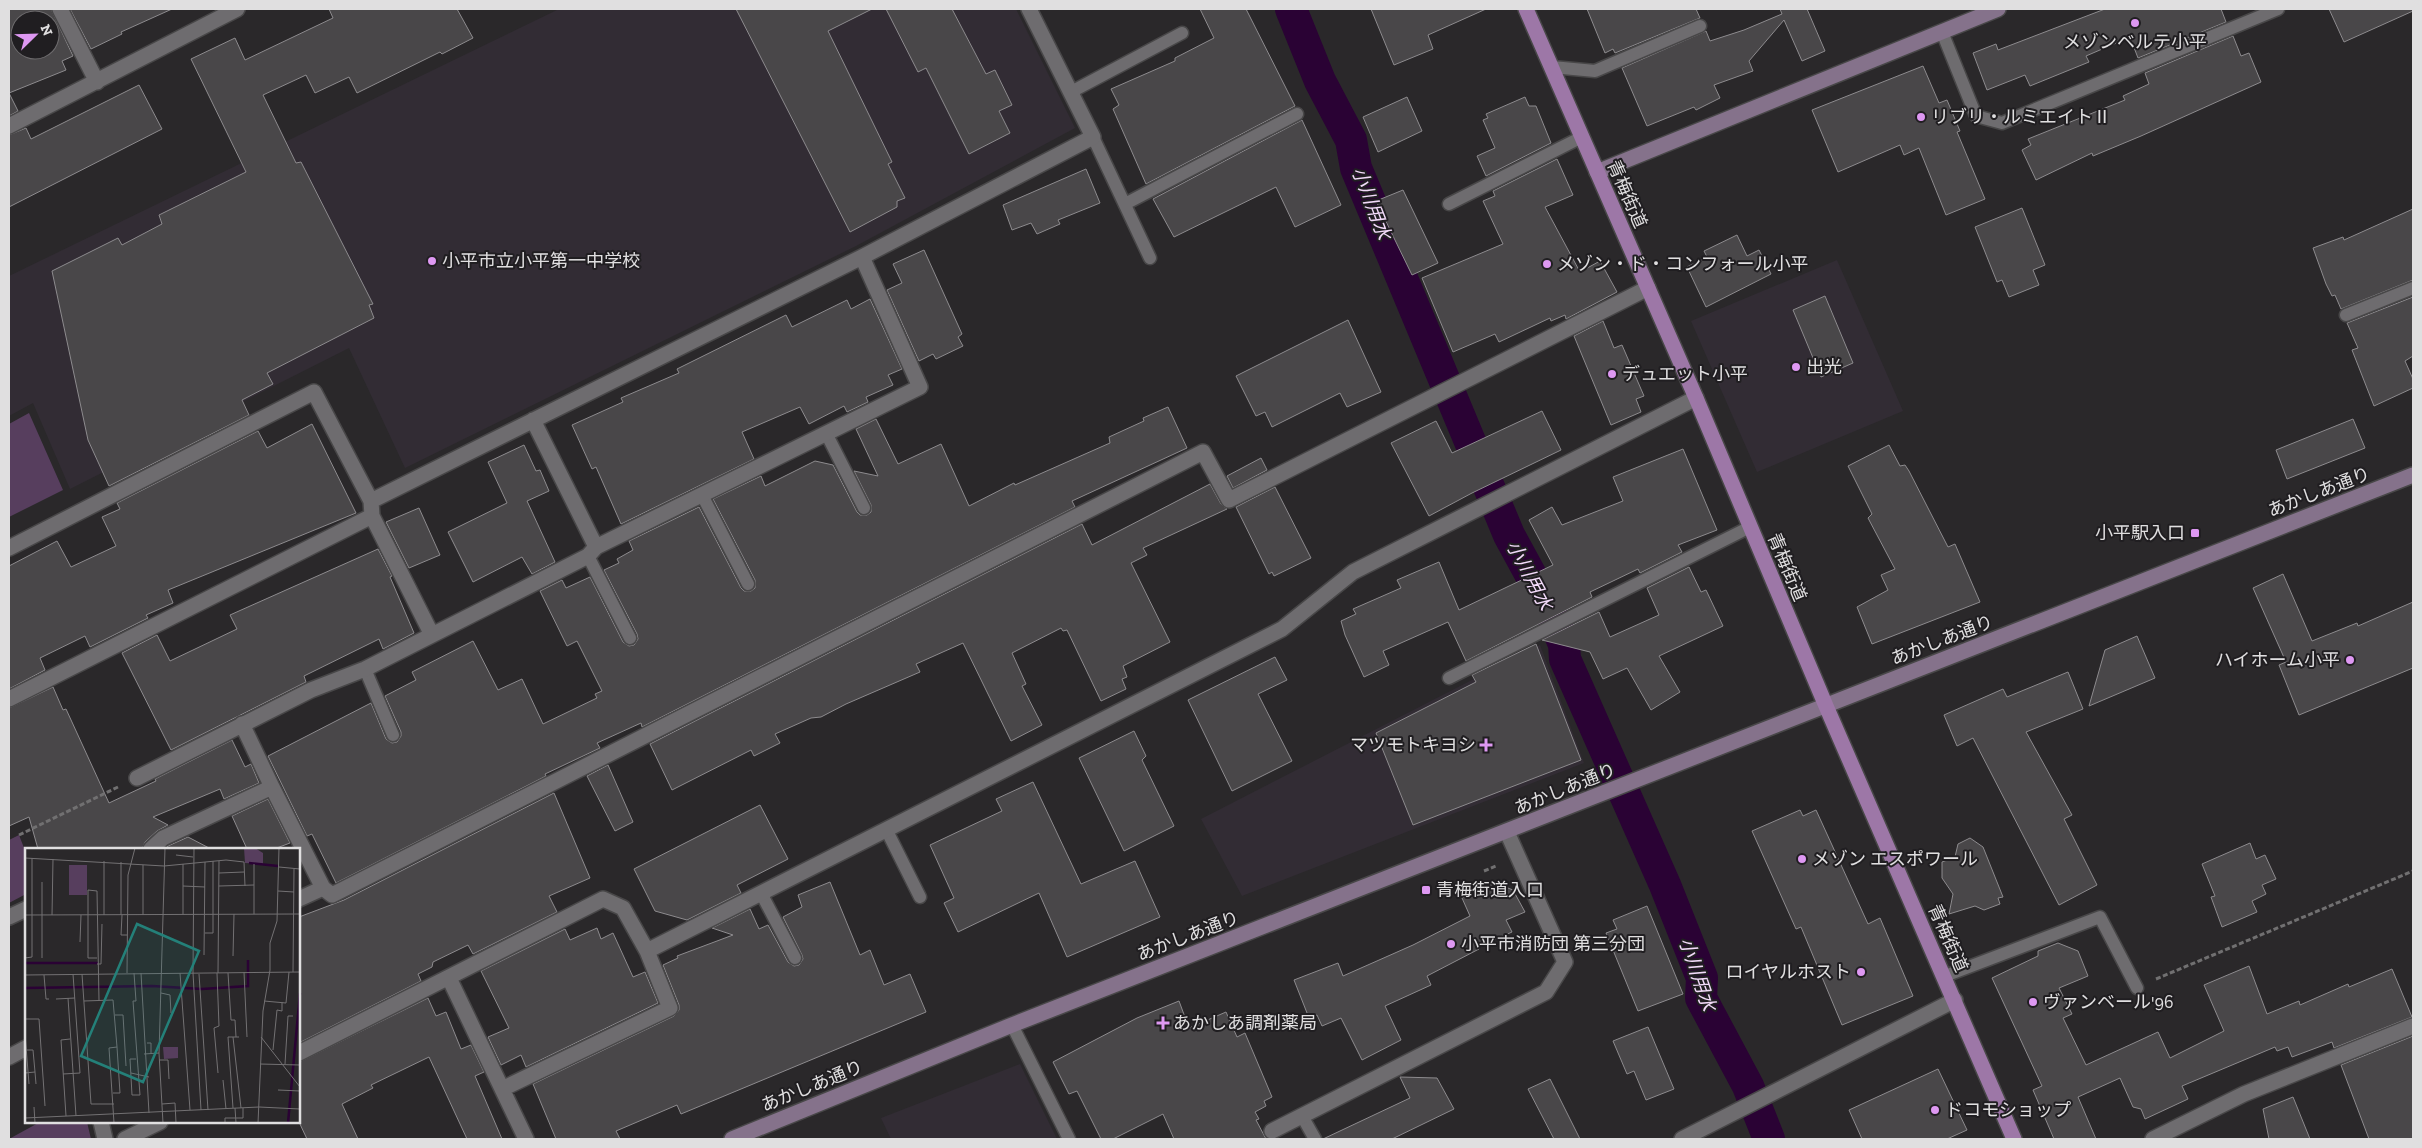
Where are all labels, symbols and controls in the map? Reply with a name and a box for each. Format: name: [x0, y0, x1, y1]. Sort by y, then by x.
north arrow: [10, 10, 60, 60]
marker: メゾンベルテ小平: [2129, 17, 2141, 29]
text: N: [37, 22, 57, 39]
place label: メゾンベルテ小平: [2063, 31, 2207, 53]
place label: リブリ・ルミエイトⅡ: [1931, 106, 2111, 128]
marker: リブリ・ルミエイトⅡ: [1915, 111, 1927, 123]
street label: 青梅街道: [1602, 157, 1652, 231]
water label: 小川用水: [1347, 164, 1397, 245]
place label: 小平市立小平第一中学校: [442, 250, 640, 272]
place label: メゾン・ド・コンフォール小平: [1557, 253, 1808, 275]
marker: 小平市立小平第一中学校: [426, 255, 438, 267]
marker: メゾン・ド・コンフォール小平: [1541, 258, 1553, 270]
place label: 出光: [1806, 356, 1842, 378]
marker: 出光: [1790, 361, 1802, 373]
place label: デュエット小平: [1622, 363, 1748, 385]
marker: デュエット小平: [1606, 368, 1618, 380]
street label: あかしあ通り: [2265, 462, 2373, 522]
place label: 小平駅入口: [2095, 522, 2185, 544]
marker: 小平駅入口: [2189, 527, 2201, 539]
street label: 青梅街道: [1763, 530, 1811, 604]
water label: 小川用水: [1502, 536, 1558, 616]
street label: あかしあ通り: [1888, 610, 1996, 670]
place label: ハイホーム小平: [2215, 649, 2340, 671]
marker: ハイホーム小平: [2344, 654, 2356, 666]
place label: マツモトキヨシ: [1350, 734, 1476, 756]
marker: マツモトキヨシ: [1480, 739, 1492, 751]
street label: あかしあ通り: [1511, 759, 1619, 819]
inset map: [25, 848, 300, 1123]
place label: メゾン エスポワール: [1812, 848, 1978, 870]
marker: メゾン エスポワール: [1796, 853, 1808, 865]
place label: 青梅街道入口: [1436, 879, 1544, 901]
marker: 青梅街道入口: [1420, 884, 1432, 896]
street label: 青梅街道: [1923, 901, 1973, 975]
street label: あかしあ通り: [1134, 906, 1242, 966]
place label: 小平市消防団 第三分団: [1461, 933, 1645, 955]
water label: 小川用水: [1674, 934, 1721, 1016]
marker: 小平市消防団 第三分団: [1445, 938, 1457, 950]
place label: ロイヤルホスト: [1726, 961, 1851, 983]
marker: ロイヤルホスト: [1855, 966, 1867, 978]
place label: ヴァンベール'96: [2043, 991, 2174, 1013]
marker: ヴァンベール'96: [2027, 996, 2039, 1008]
place label: あかしあ調剤薬局: [1173, 1012, 1317, 1034]
marker: あかしあ調剤薬局: [1157, 1017, 1169, 1029]
street label: あかしあ通り: [758, 1056, 866, 1116]
place label: ドコモショップ: [1945, 1099, 2071, 1121]
marker: ドコモショップ: [1929, 1104, 1941, 1116]

